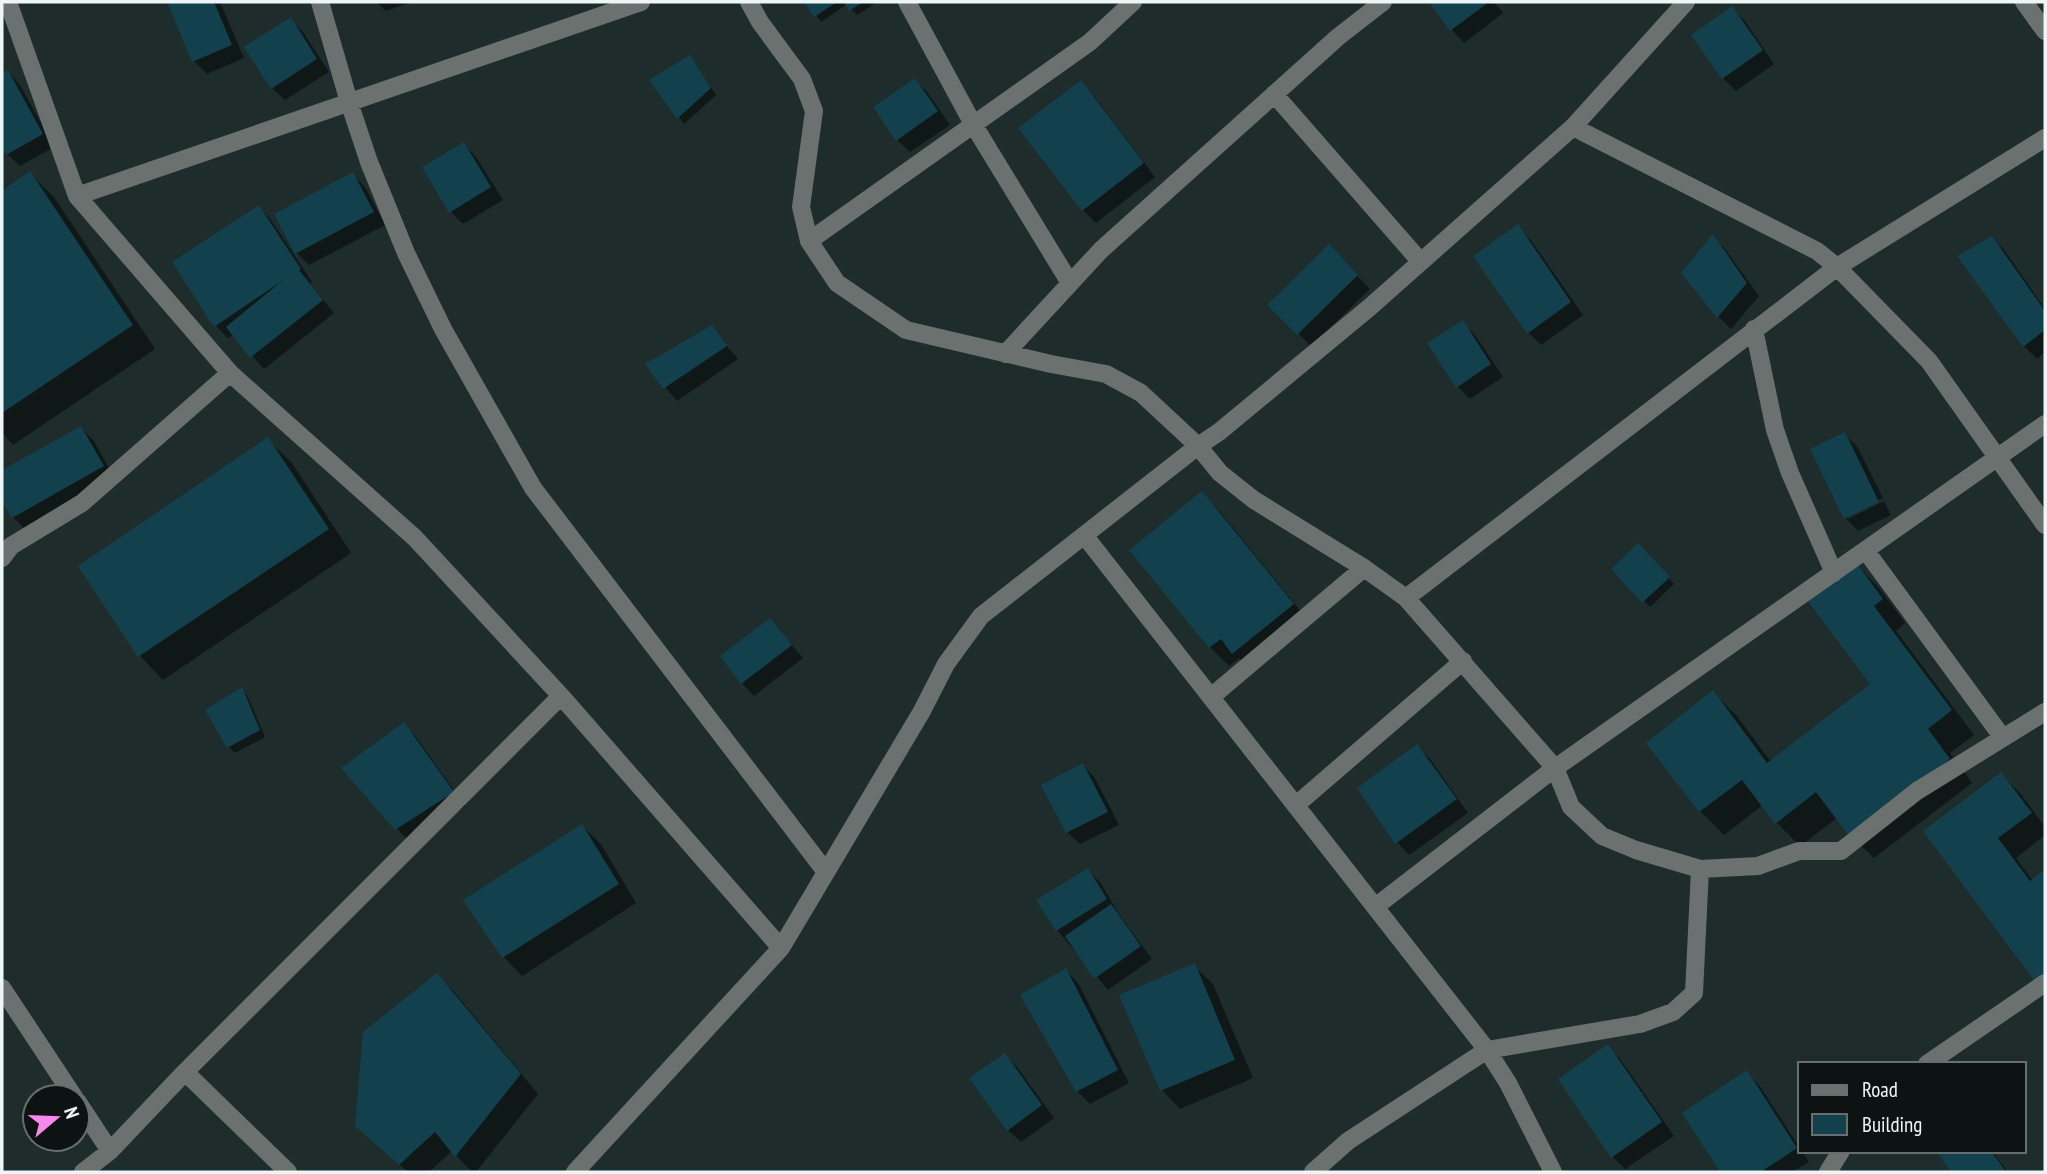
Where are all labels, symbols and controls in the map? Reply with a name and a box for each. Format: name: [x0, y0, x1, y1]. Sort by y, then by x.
legend: [1798, 1062, 2026, 1153]
text: Road: [1862, 1076, 1898, 1103]
north arrow: [21, 1083, 91, 1153]
text: N: [59, 1104, 85, 1121]
text: Building: [1862, 1111, 1922, 1138]

